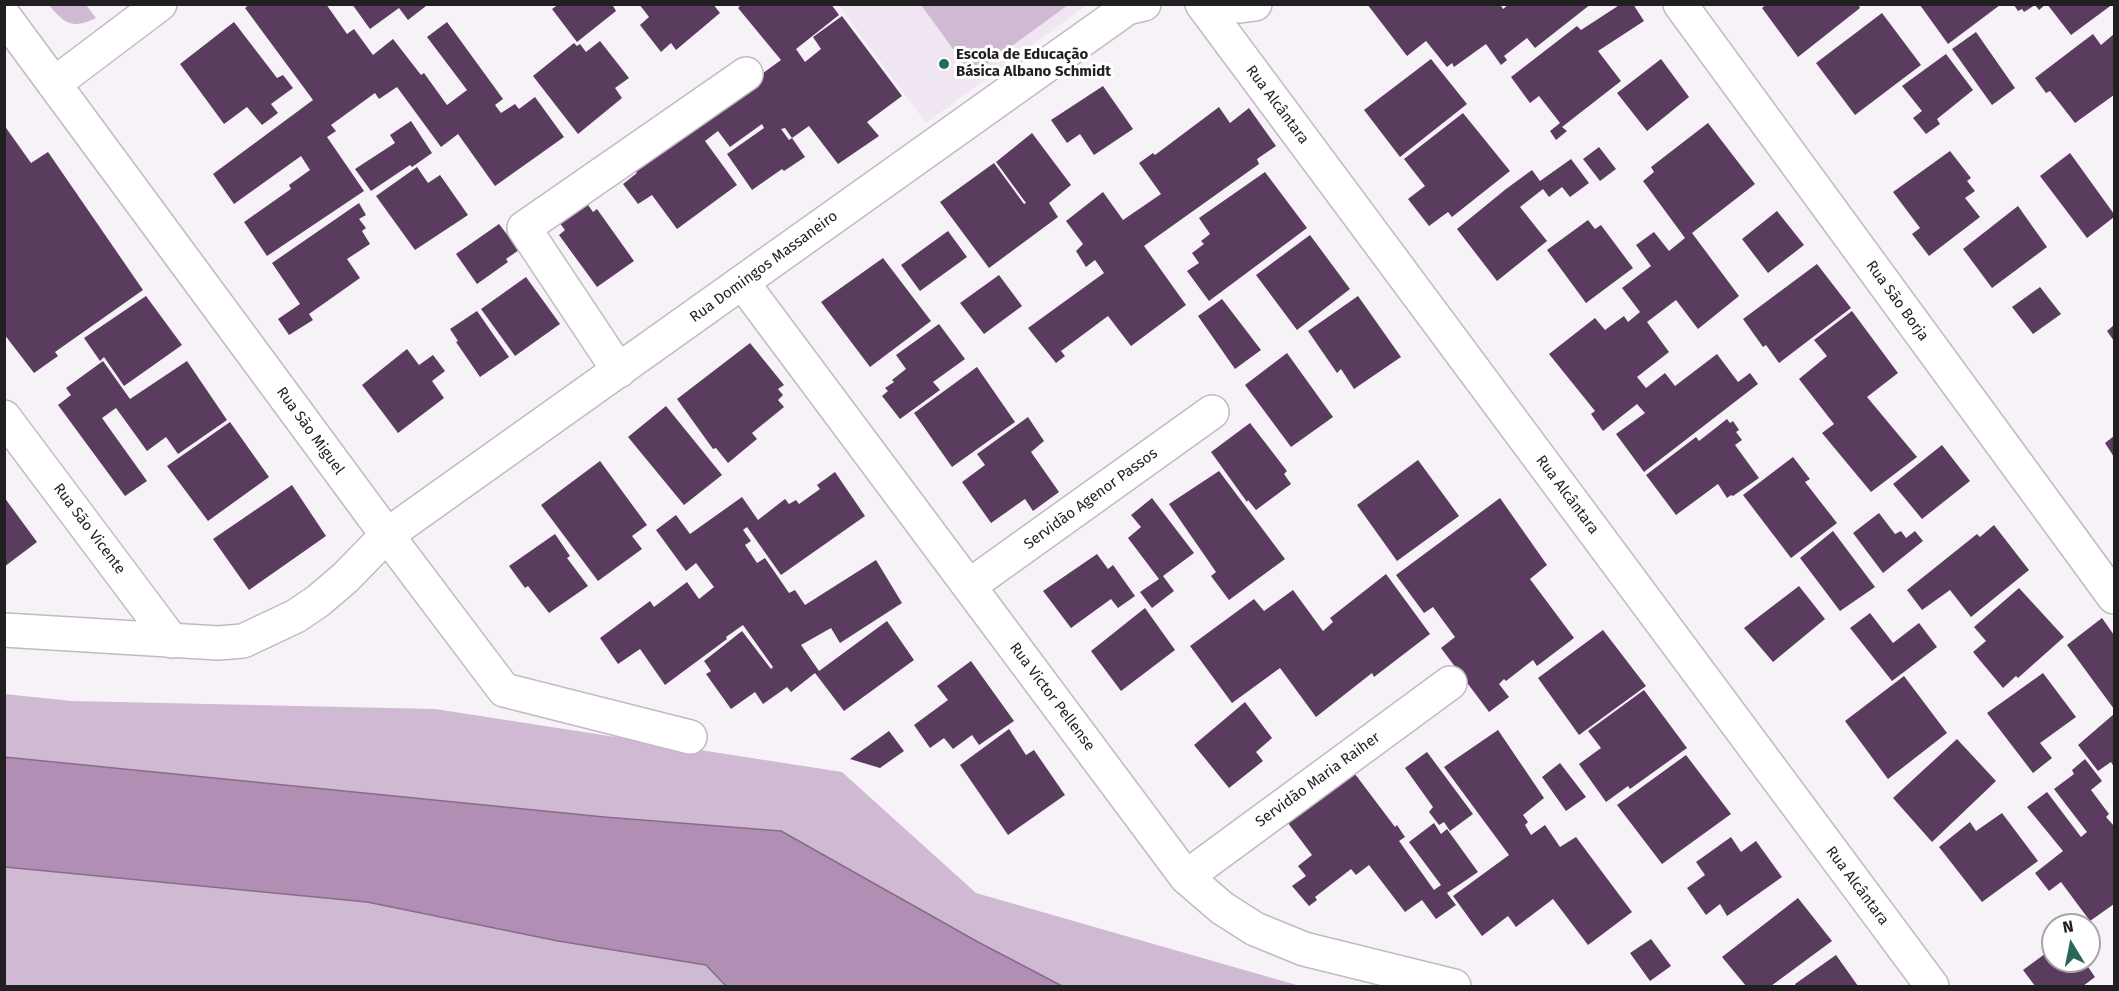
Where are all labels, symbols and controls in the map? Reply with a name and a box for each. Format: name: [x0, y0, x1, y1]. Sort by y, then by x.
place label: Escola de Educação Básica Albano Schmidt: [956, 46, 1111, 81]
marker: Escola de Educação Básica Albano Schmidt: [937, 57, 951, 71]
street label: Rua Alcântara: [1242, 62, 1312, 148]
street label: Rua Domingos Massaneiro: [687, 207, 841, 327]
street label: Rua São Borja: [1862, 257, 1932, 345]
street label: Rua São Miguel: [272, 384, 348, 478]
street label: Servidão Agenor Passos: [1021, 444, 1161, 554]
street label: Rua Alcântara: [1532, 452, 1602, 538]
street label: Rua São Vicente: [49, 480, 129, 578]
street label: Rua Victor Pellense: [1005, 639, 1099, 755]
street label: Servidão Maria Raiher: [1252, 729, 1384, 831]
street label: Rua Alcântara: [1822, 843, 1892, 929]
north arrow: [2041, 913, 2101, 973]
text: N: [2061, 916, 2075, 937]

